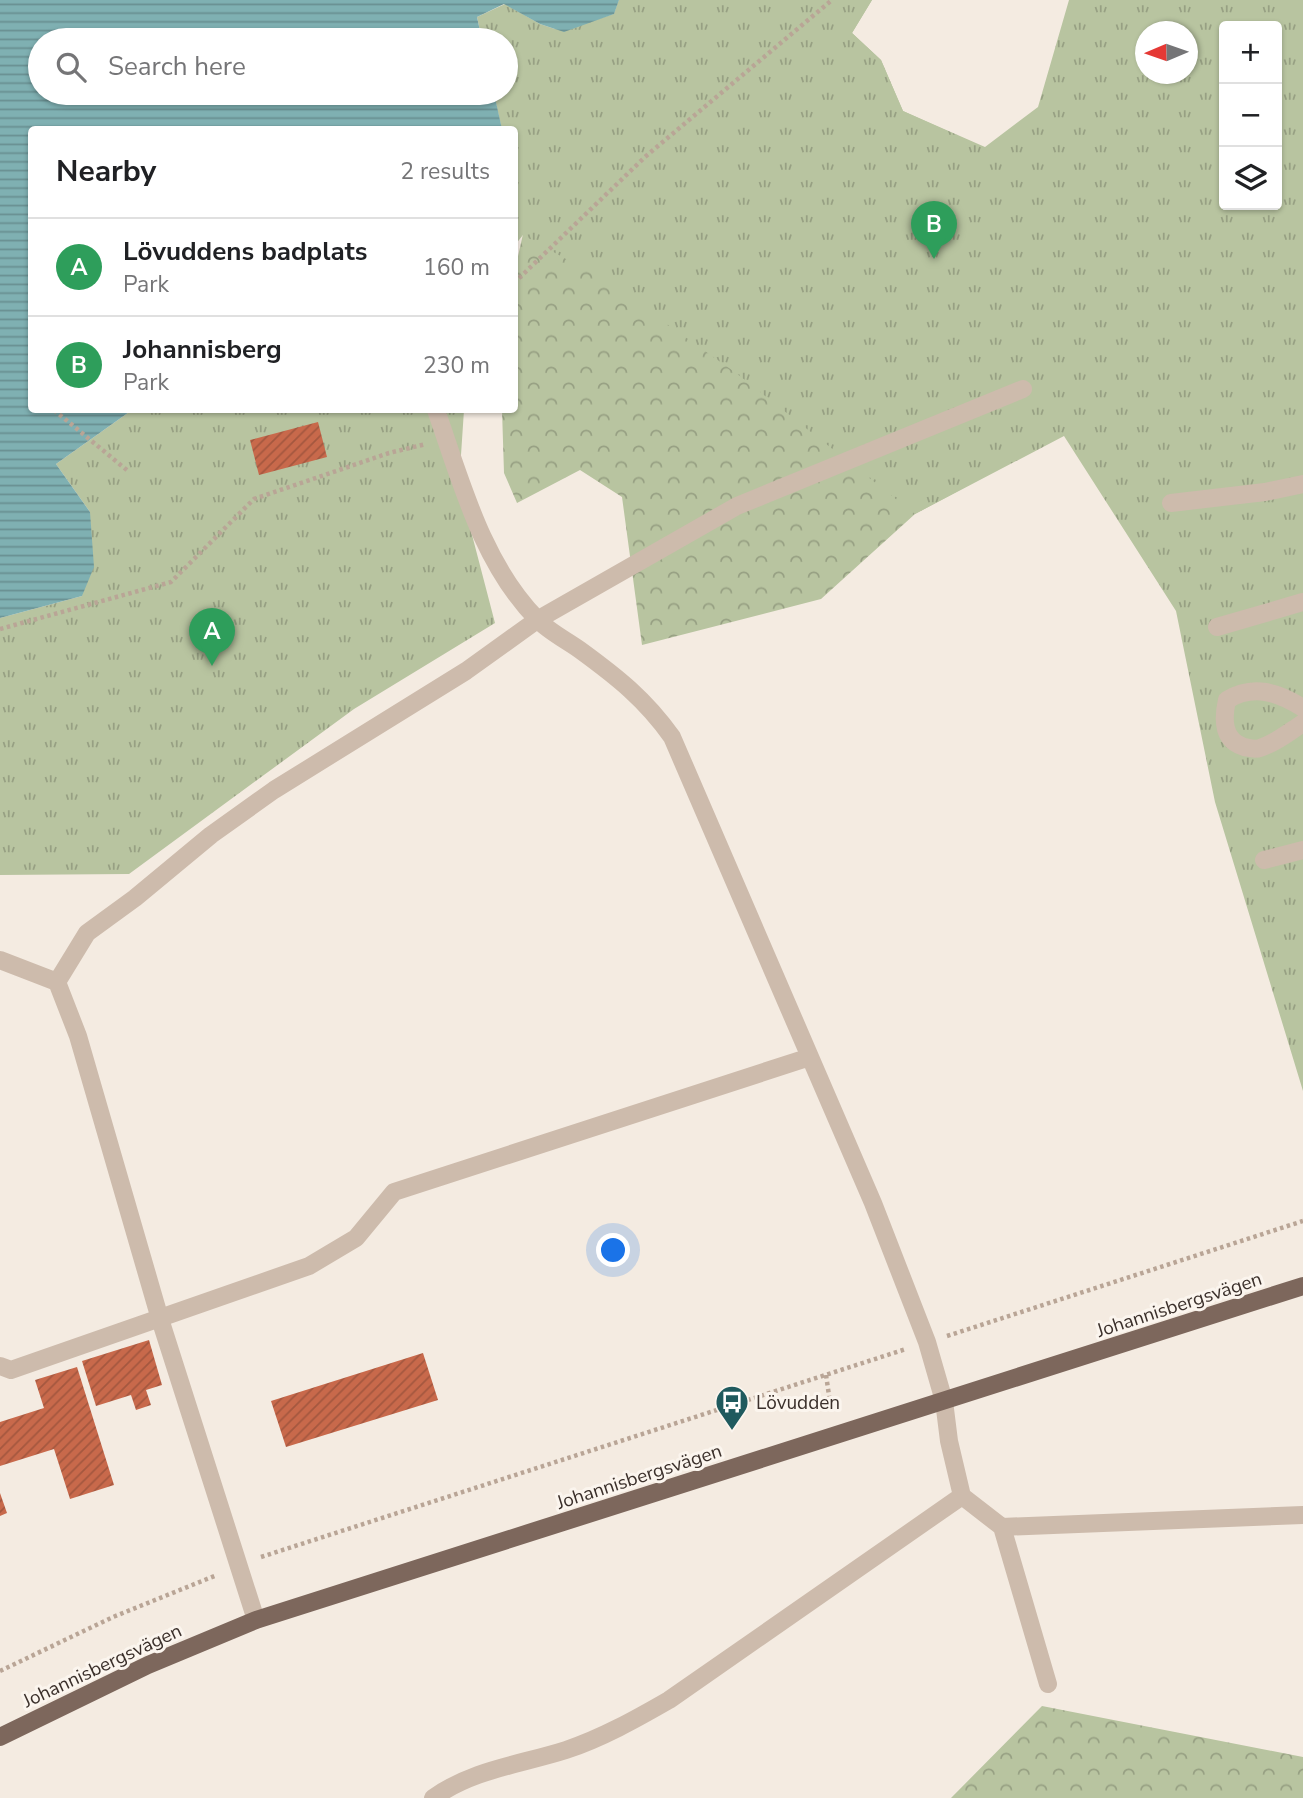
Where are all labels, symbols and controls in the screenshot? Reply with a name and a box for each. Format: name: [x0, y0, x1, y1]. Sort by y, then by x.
north arrow: [1135, 21, 1198, 84]
map controls: [1219, 21, 1282, 210]
button: +: [1219, 21, 1282, 84]
search box: [28, 28, 518, 105]
icon: search: [52, 48, 90, 86]
text: Search here: [108, 49, 246, 84]
button: −: [1219, 84, 1282, 147]
button: layers: [1219, 147, 1282, 210]
text: Nearby: [56, 151, 156, 192]
text: 2 results: [400, 156, 490, 187]
pin: B: [911, 201, 957, 259]
text: Lövuddens badplats: [123, 234, 367, 269]
text: A: [70, 252, 88, 283]
text: 160 m: [423, 252, 490, 283]
text: Park: [123, 269, 169, 300]
text: Johannisberg: [123, 332, 282, 367]
text: B: [71, 350, 87, 381]
text: 230 m: [423, 350, 490, 381]
text: Park: [123, 367, 169, 398]
pin: A: [189, 608, 235, 666]
your location: [596, 1233, 630, 1267]
street label: Johannisbergsvägen: [1092, 1266, 1265, 1344]
bus stop icon: Lövudden: [713, 1383, 751, 1432]
place label: Lövudden: [756, 1390, 840, 1416]
street label: Johannisbergsvägen: [552, 1438, 725, 1516]
street label: Johannisbergsvägen: [18, 1618, 186, 1715]

